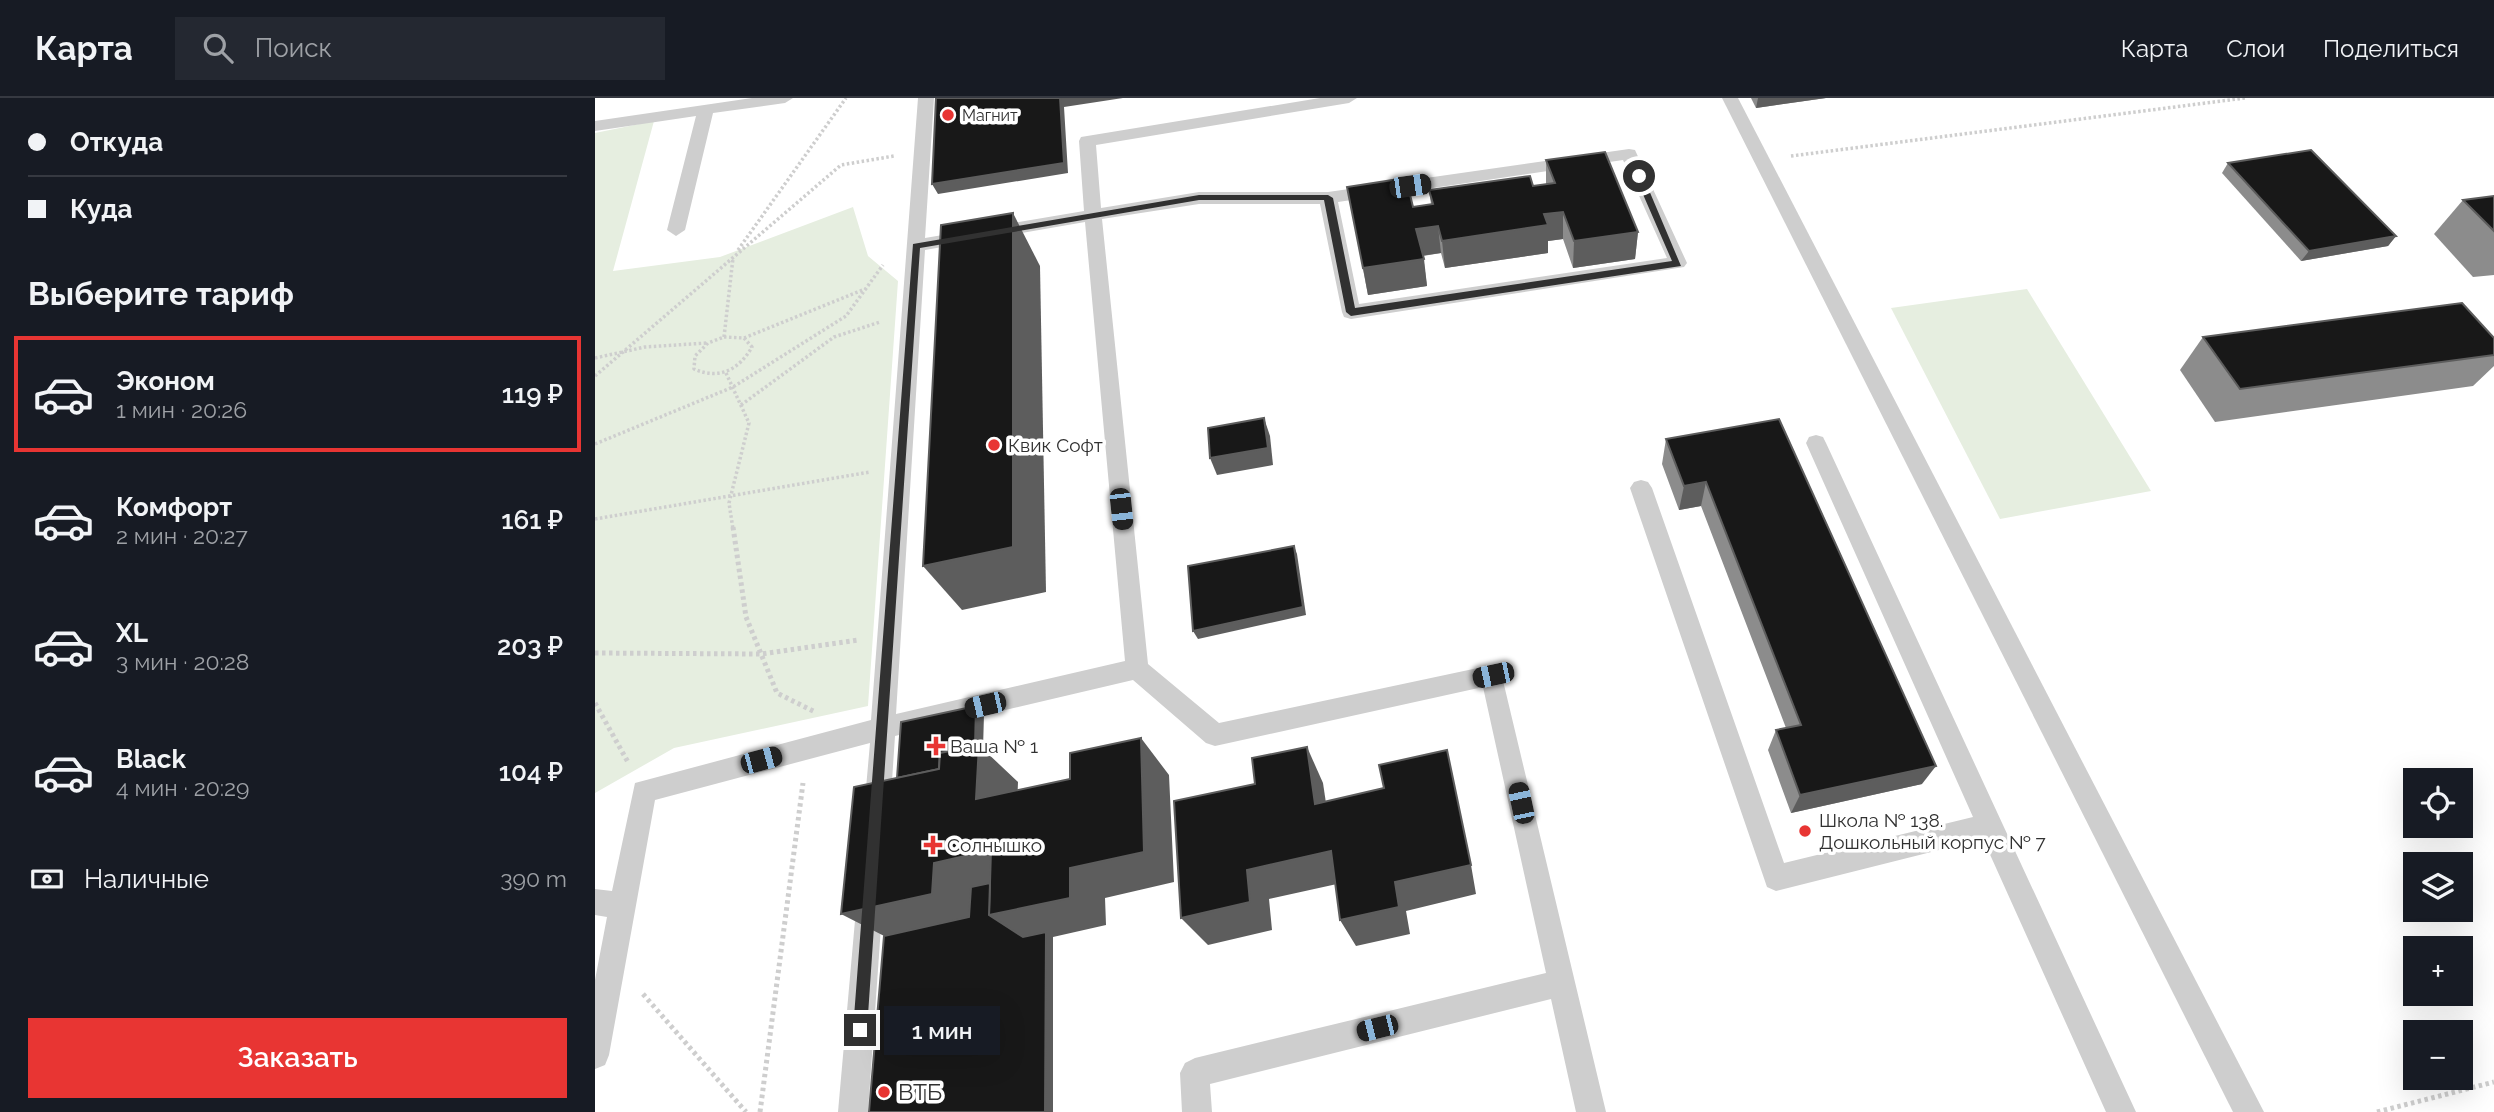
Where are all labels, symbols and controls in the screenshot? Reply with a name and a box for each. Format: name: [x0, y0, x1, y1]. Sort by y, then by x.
search box: [175, 17, 665, 80]
text: Карта: [35, 29, 133, 68]
icon: search: [199, 29, 237, 67]
text: Поиск: [255, 33, 332, 63]
text: Карта: [2121, 34, 2188, 63]
text: Слои: [2226, 34, 2285, 63]
text: Поделиться: [2323, 34, 2459, 63]
place label: Магнит: [962, 106, 1018, 125]
marker: Магнит: [940, 107, 956, 123]
text: Откуда: [70, 127, 163, 157]
route start: [1623, 160, 1655, 192]
car: [1388, 173, 1433, 199]
text: Куда: [70, 194, 133, 224]
text: Выберите тариф: [28, 275, 294, 312]
icon: car: [32, 363, 95, 426]
text: Эконом: [116, 366, 215, 396]
text: 119 ₽: [502, 379, 563, 409]
text: 1 мин · 20:26: [116, 396, 247, 423]
place label: Квик Софт: [1008, 434, 1103, 456]
marker: Квик Софт: [986, 437, 1002, 453]
car: [1109, 487, 1134, 531]
icon: car: [32, 489, 95, 552]
text: Комфорт: [116, 492, 232, 522]
text: 161 ₽: [501, 505, 563, 535]
text: 2 мин · 20:27: [116, 522, 248, 549]
icon: car: [32, 615, 95, 678]
text: XL: [116, 618, 148, 648]
text: 203 ₽: [497, 631, 563, 661]
text: 3 мин · 20:28: [116, 648, 249, 675]
car: [1471, 660, 1516, 690]
car: [963, 690, 1008, 720]
place label: Ваша № 1: [950, 735, 1038, 757]
marker: Ваша № 1: [928, 738, 944, 754]
icon: car: [32, 741, 95, 804]
text: Black: [116, 744, 186, 774]
car: [738, 744, 785, 776]
text: 104 ₽: [499, 757, 563, 787]
map controls: [2403, 768, 2473, 1090]
button: locate: [2403, 768, 2473, 838]
text: 4 мин · 20:29: [116, 774, 250, 801]
car: [1507, 780, 1536, 826]
place label: Школа № 138. Дошкольный корпус № 7: [1819, 809, 2046, 853]
marker: Школа № 138. Дошкольный корпус № 7: [1797, 823, 1813, 839]
place label: Солнышко: [947, 834, 1042, 856]
marker: Солнышко: [925, 837, 941, 853]
button: layers: [2403, 852, 2473, 922]
icon: cash: [28, 860, 66, 898]
text: Наличные: [84, 864, 209, 894]
text: 390 m: [500, 865, 567, 892]
button: +: [2403, 936, 2473, 1006]
callout: 1 мин: [885, 1006, 1000, 1054]
car: [1355, 1013, 1400, 1043]
route end: [844, 1014, 876, 1046]
text: 1 мин: [912, 1017, 972, 1044]
button: Заказать: [28, 1018, 567, 1098]
button: −: [2403, 1020, 2473, 1090]
place label: ВТБ: [898, 1078, 942, 1105]
marker: ВТБ: [876, 1084, 892, 1100]

